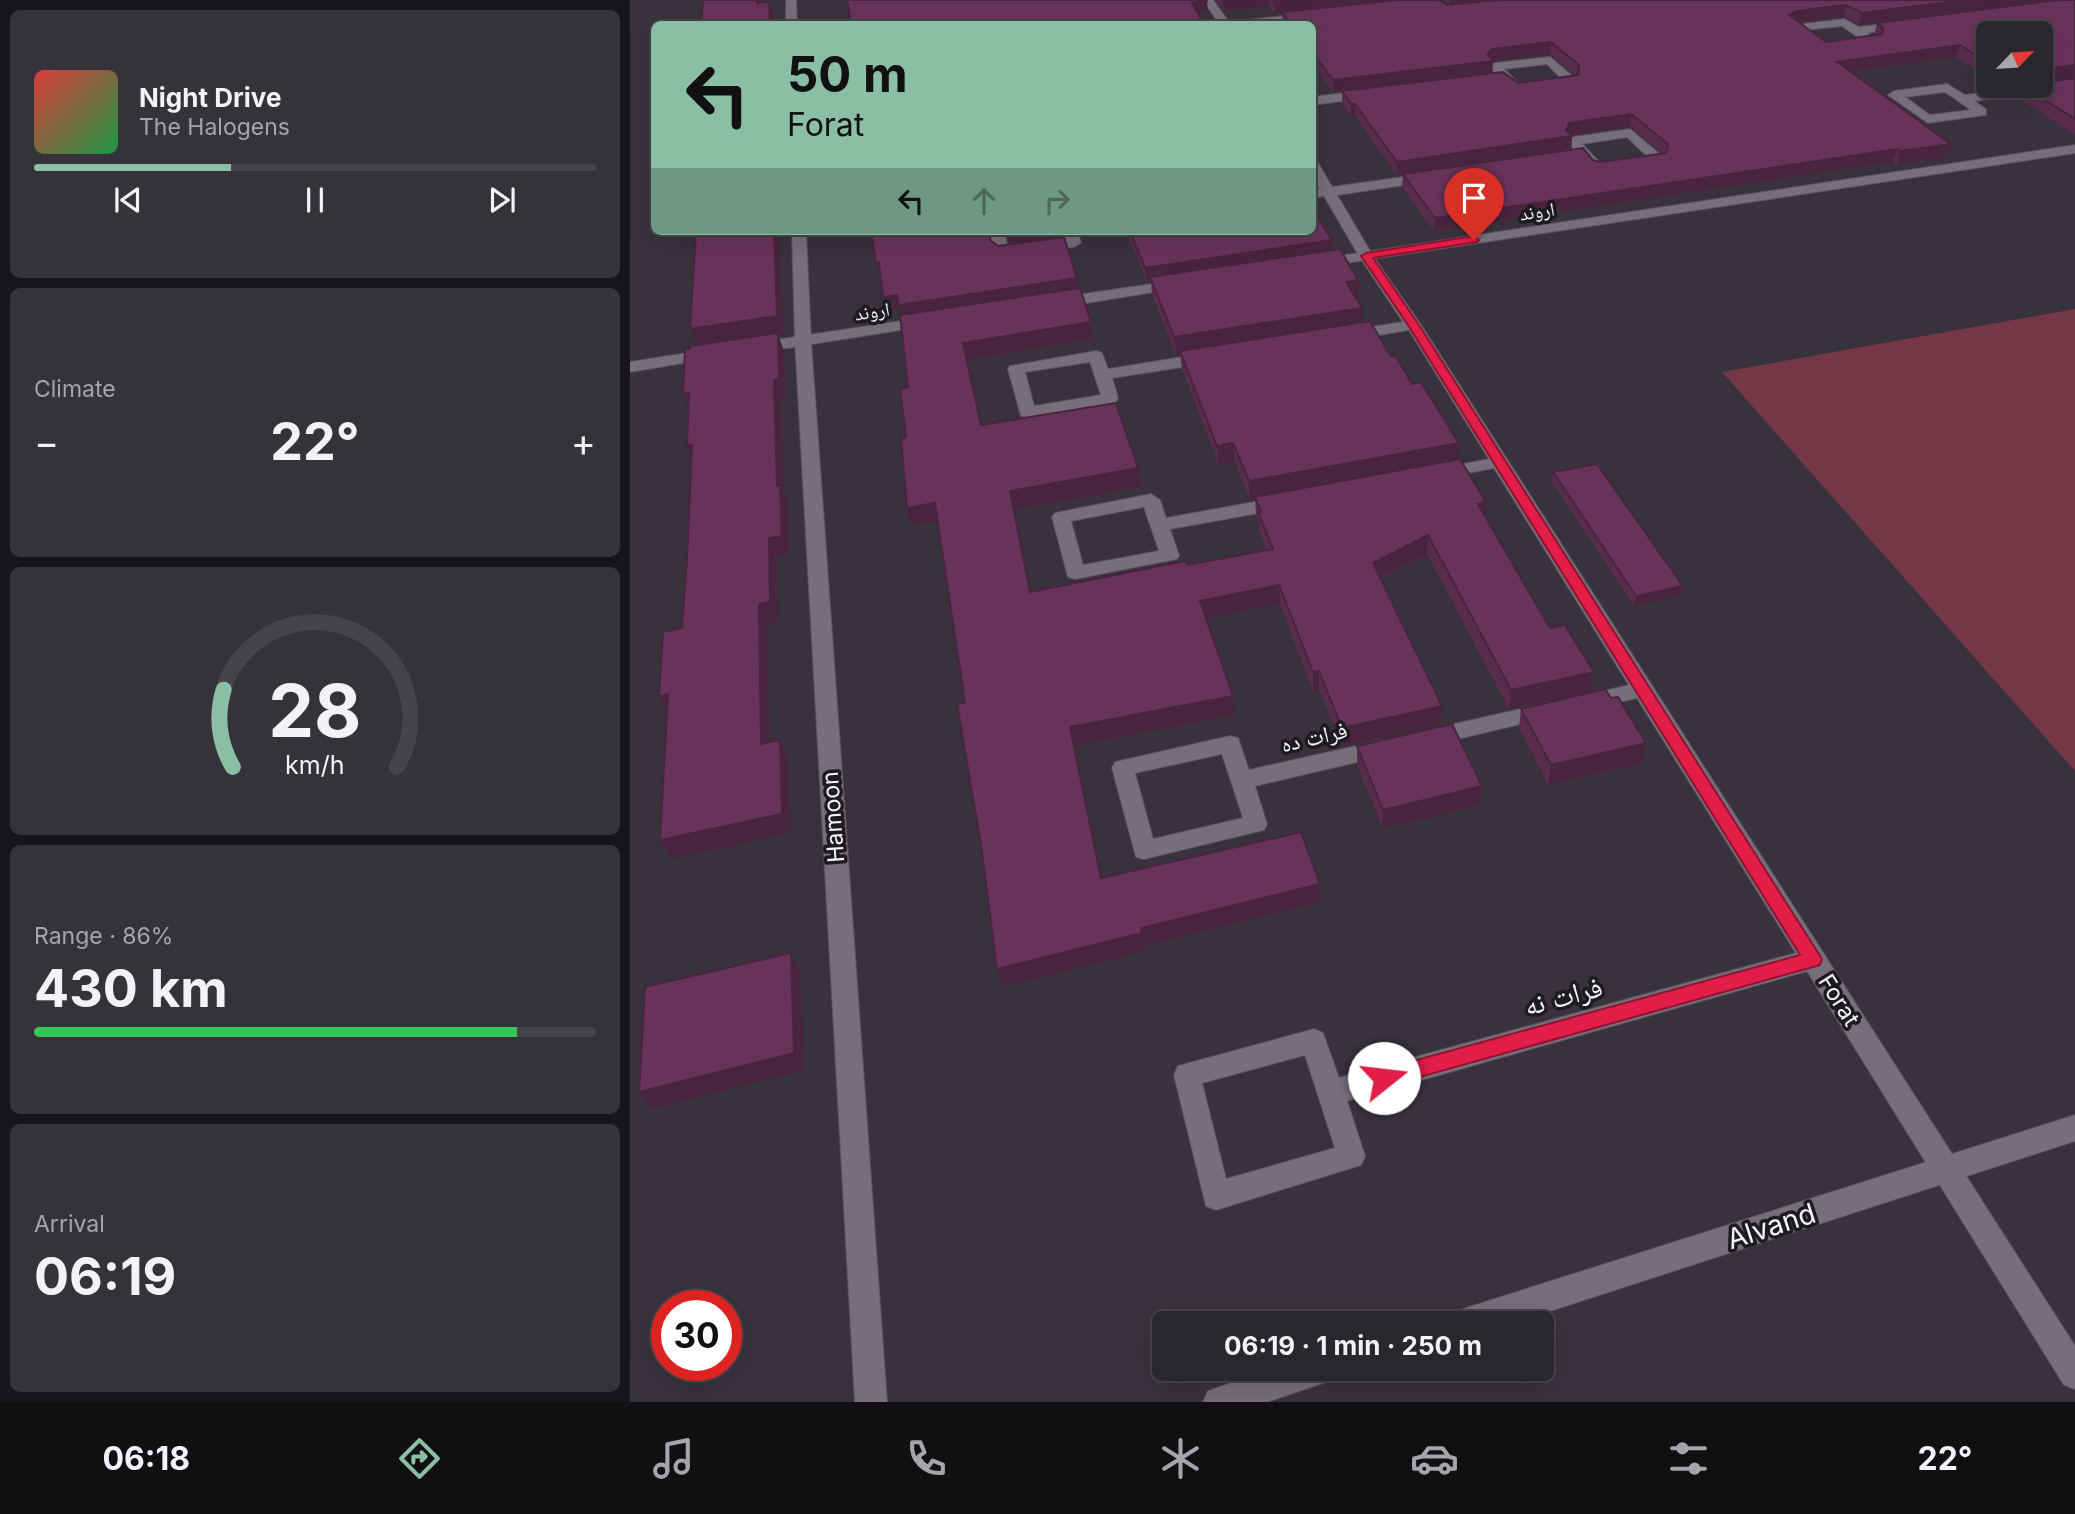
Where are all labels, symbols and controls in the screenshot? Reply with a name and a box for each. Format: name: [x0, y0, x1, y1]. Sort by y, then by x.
north arrow: [1976, 21, 2053, 98]
map controls: [1976, 21, 2053, 98]
text: 50 m: [787, 45, 908, 104]
icon: left: [672, 49, 763, 140]
text: Night Drive: [139, 82, 281, 113]
text: Forat: [787, 105, 864, 144]
text: The Halogens: [139, 113, 290, 141]
pin: [1444, 168, 1504, 240]
icon: arrive: [1455, 179, 1493, 217]
icon: previous: [109, 181, 147, 219]
icon: pause: [296, 181, 334, 219]
icon: next: [483, 181, 521, 219]
icon: left: [892, 182, 930, 220]
icon: ahead: [965, 182, 1003, 220]
icon: right: [1038, 182, 1076, 220]
street label: اروند: [1518, 197, 1556, 226]
street label: اروند: [853, 297, 891, 326]
text: Climate: [34, 375, 116, 403]
text: 22°: [270, 410, 360, 473]
text: −: [34, 419, 59, 465]
text: +: [571, 419, 596, 465]
text: 28: [268, 666, 362, 755]
street label: فرات ده: [1278, 716, 1350, 758]
text: km/h: [285, 750, 345, 780]
street label: Hamoon: [816, 770, 850, 864]
text: Range · 86%: [34, 922, 173, 950]
text: 430 km: [34, 957, 228, 1020]
street label: فرات نه: [1520, 969, 1606, 1023]
street label: Forat: [1812, 969, 1866, 1031]
position arrow: [1347, 1041, 1421, 1115]
street label: Alvand: [1722, 1196, 1820, 1256]
text: Arrival: [34, 1210, 105, 1238]
text: 06:19: [34, 1245, 176, 1308]
speed limit sign: 30: [651, 1290, 742, 1381]
text: 06:19 · 1 min · 250 m: [1224, 1330, 1482, 1361]
icon: directions: [395, 1434, 444, 1483]
icon: music: [649, 1434, 698, 1483]
icon: phone: [902, 1434, 951, 1483]
icon: climate: [1156, 1434, 1205, 1483]
icon: car: [1410, 1434, 1459, 1483]
icon: filters: [1664, 1434, 1713, 1483]
text: 06:18: [102, 1439, 190, 1478]
text: 22°: [1918, 1439, 1973, 1478]

